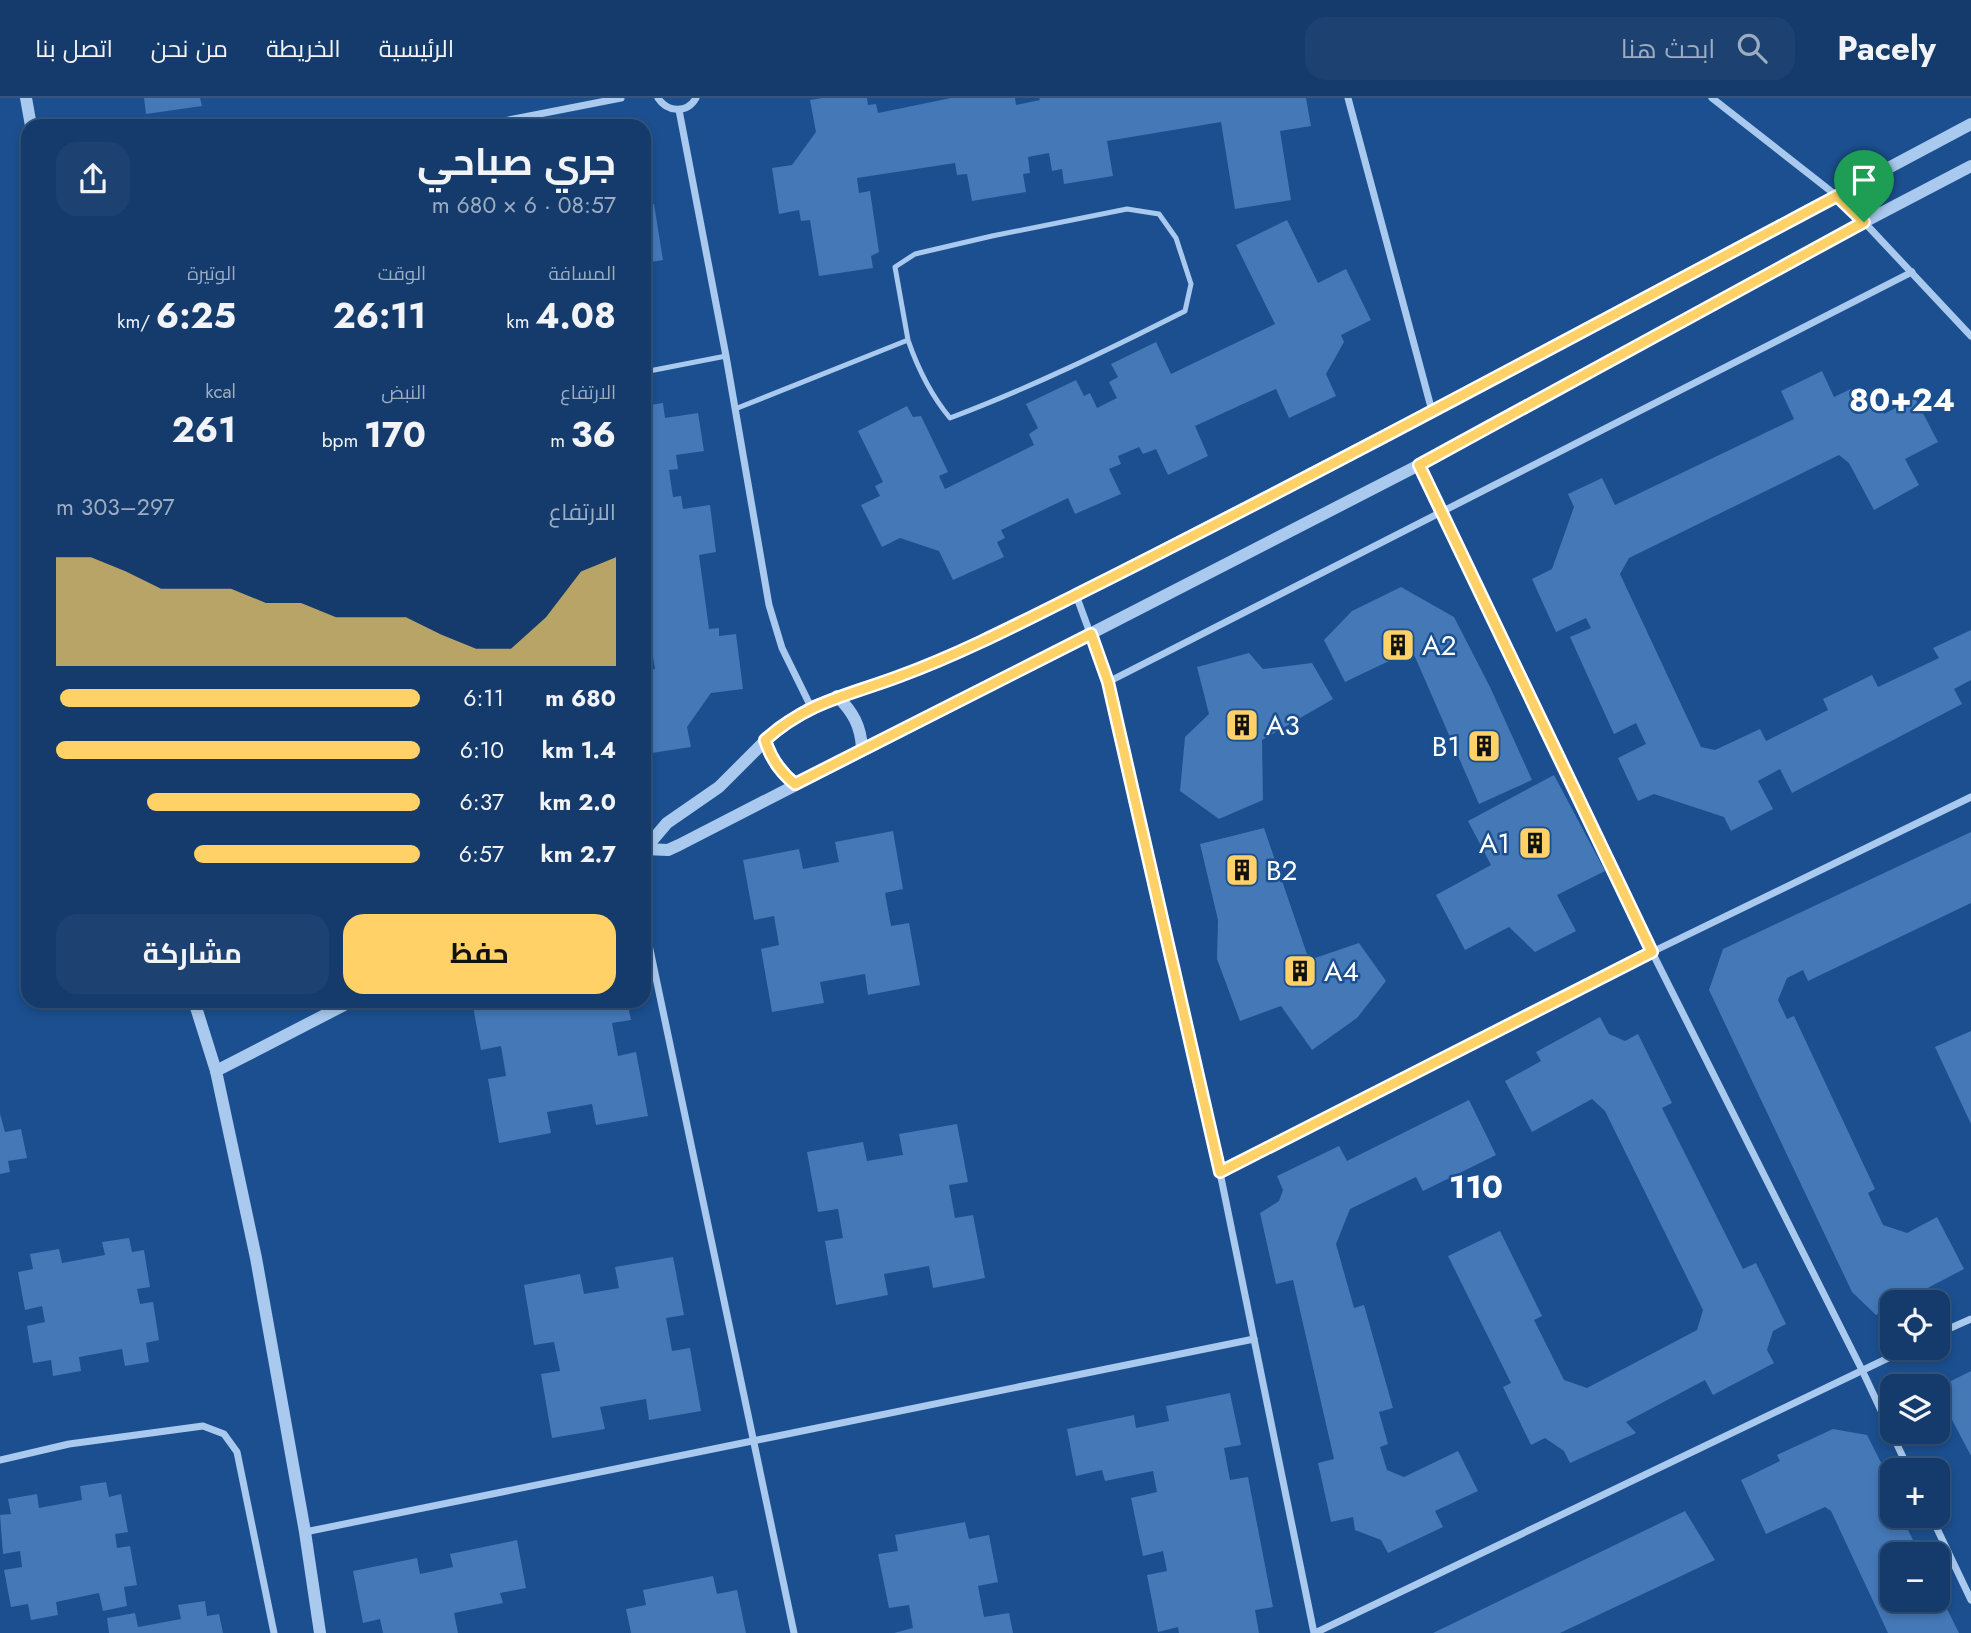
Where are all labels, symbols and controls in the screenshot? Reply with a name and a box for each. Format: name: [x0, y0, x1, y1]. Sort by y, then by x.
search box: [1305, 17, 1795, 80]
text: Pacely: [1837, 25, 1936, 72]
icon: search: [1733, 29, 1771, 67]
text: ابحث هنا: [1621, 30, 1715, 68]
text: اتصل بنا: [35, 31, 113, 66]
text: من نحن: [151, 31, 228, 66]
text: الخريطة: [266, 31, 341, 66]
text: الرئيسية: [379, 31, 454, 66]
text: جري صباحي: [417, 134, 616, 189]
button: share: [56, 142, 130, 216]
pin: [1834, 150, 1894, 222]
icon: arrive: [1845, 161, 1883, 199]
text: 08:57 · 6 × 680 m: [432, 188, 616, 222]
text: الوتيرة: [187, 260, 236, 287]
text: الوقت: [378, 260, 426, 287]
text: المسافة: [548, 260, 616, 287]
text: 6:25: [156, 291, 236, 341]
text: 26:11: [333, 291, 426, 341]
text: 4.08: [535, 291, 616, 341]
text: /km: [117, 308, 156, 335]
text: km: [506, 308, 535, 335]
district label: 80+24: [1849, 377, 1955, 423]
text: kcal: [205, 378, 236, 405]
text: النبض: [381, 379, 426, 406]
text: الارتفاع: [560, 379, 616, 406]
text: 261: [172, 405, 236, 455]
text: 170: [364, 410, 426, 460]
text: 36: [571, 410, 616, 460]
text: bpm: [322, 427, 364, 454]
text: m: [550, 427, 571, 454]
text: 297–303 m: [56, 490, 175, 524]
text: الارتفاع: [549, 495, 616, 529]
place label: A2: [1422, 625, 1456, 666]
building icon: A2: [1379, 626, 1417, 664]
text: 6:11: [463, 681, 504, 715]
text: 680 m: [545, 681, 616, 715]
place label: A3: [1266, 705, 1300, 746]
building icon: A3: [1223, 706, 1261, 744]
place label: B1: [1432, 726, 1460, 767]
building icon: B1: [1465, 727, 1503, 765]
text: 6:10: [460, 733, 504, 767]
text: 1.4 km: [542, 733, 616, 767]
text: 6:37: [460, 785, 504, 819]
text: 2.0 km: [539, 785, 616, 819]
place label: A1: [1479, 823, 1510, 864]
building icon: A1: [1516, 824, 1554, 862]
text: 6:57: [459, 837, 504, 871]
text: 2.7 km: [541, 837, 616, 871]
place label: B2: [1266, 850, 1298, 891]
building icon: B2: [1223, 851, 1261, 889]
button: مشاركة: [56, 914, 329, 994]
button: حفظ: [343, 914, 616, 994]
place label: A4: [1324, 951, 1359, 992]
building icon: A4: [1281, 952, 1319, 990]
district label: 110: [1449, 1164, 1503, 1210]
map controls: [1880, 1290, 1950, 1612]
button: locate: [1880, 1290, 1950, 1360]
button: layers: [1880, 1374, 1950, 1444]
button: +: [1880, 1458, 1950, 1528]
button: −: [1880, 1542, 1950, 1612]

